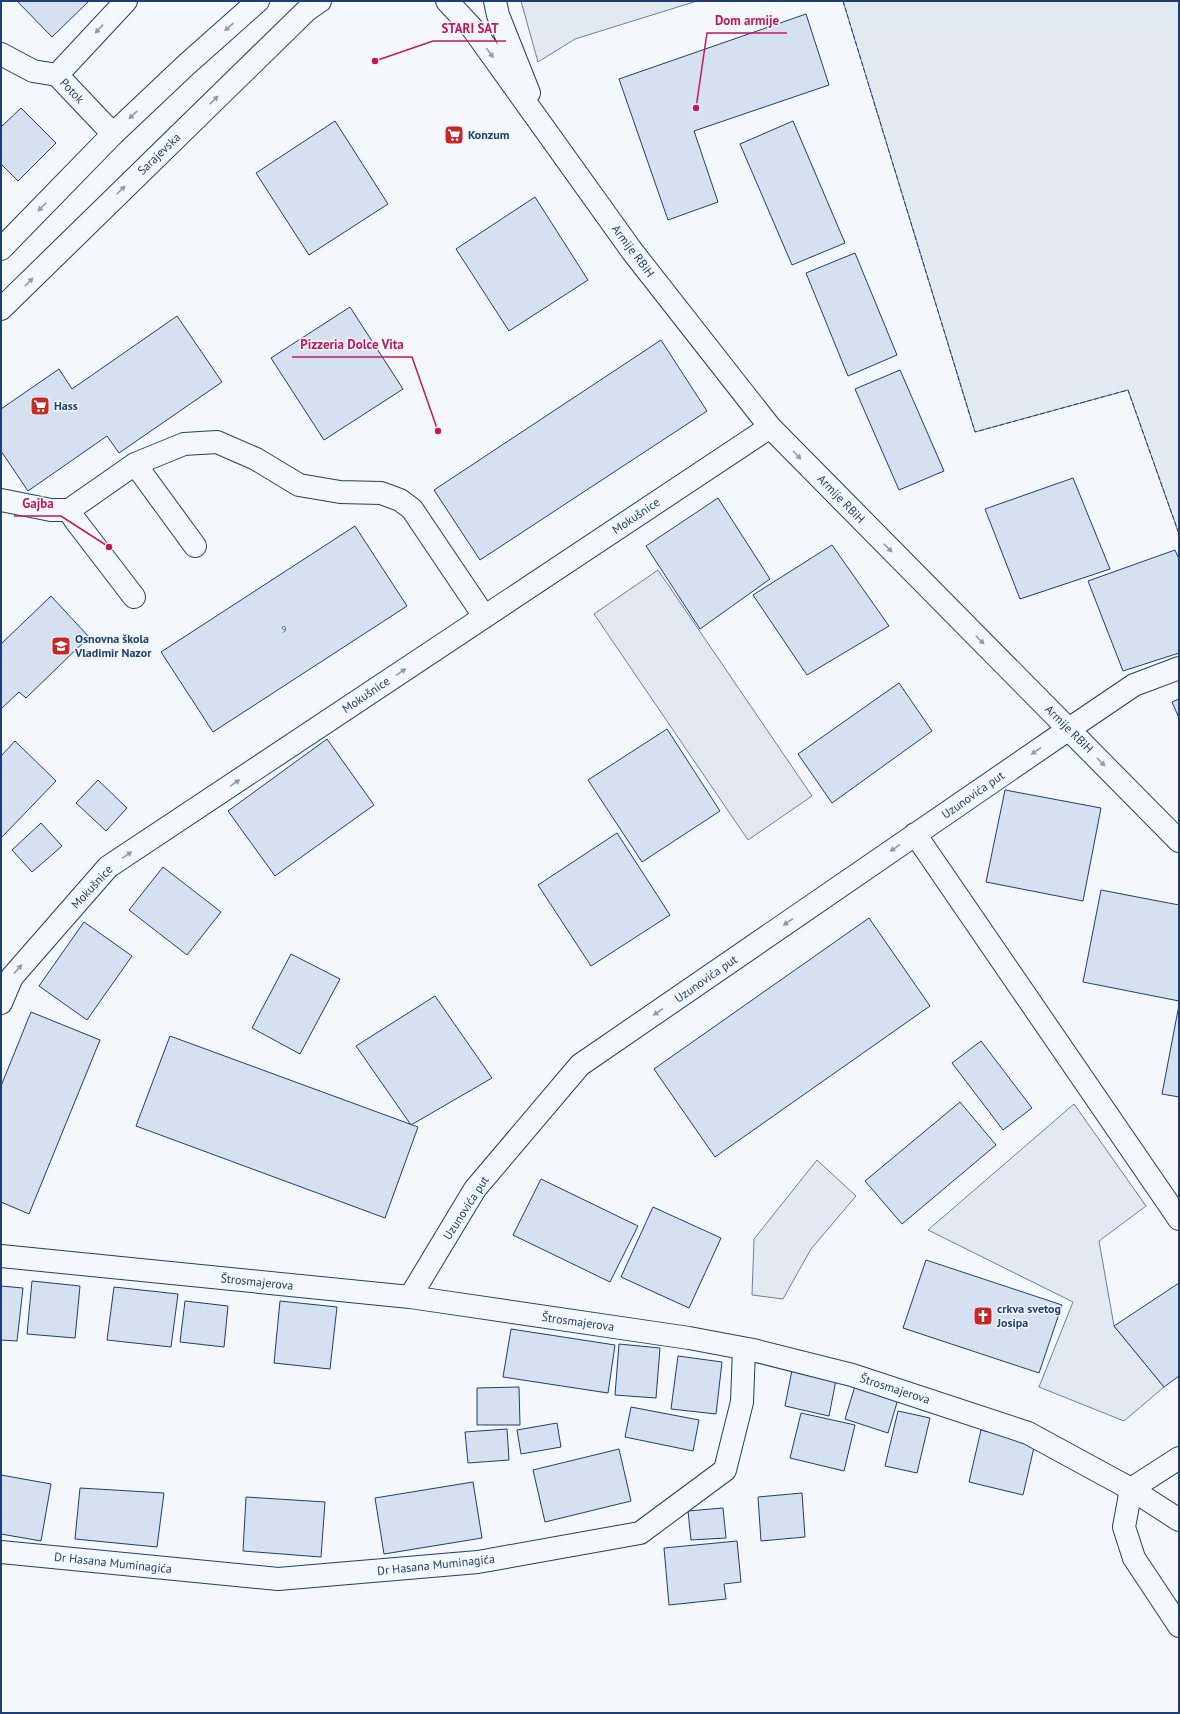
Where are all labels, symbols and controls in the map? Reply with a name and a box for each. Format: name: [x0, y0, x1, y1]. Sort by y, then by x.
callout: Dom armije: [707, 8, 787, 33]
text: Dom armije: [715, 12, 779, 29]
callout: STARI SAT: [433, 16, 506, 41]
text: STARI SAT: [441, 20, 499, 37]
one-way arrow: [224, 22, 234, 31]
one-way arrow: [95, 25, 104, 34]
one-way arrow: [486, 47, 494, 58]
street label: Potok: [57, 75, 88, 106]
one-way arrow: [209, 95, 219, 105]
one-way arrow: [128, 110, 138, 120]
supermarket icon: Konzum: [443, 124, 465, 146]
place label: Konzum: [468, 127, 510, 142]
street label: Sarajevska: [134, 129, 183, 178]
one-way arrow: [116, 185, 126, 195]
one-way arrow: [37, 202, 47, 212]
street label: Armije RBiH: [609, 221, 658, 280]
one-way arrow: [24, 277, 34, 287]
callout: Pizzeria Dolce Vita: [292, 332, 412, 357]
text: Pizzeria Dolce Vita: [300, 336, 404, 353]
supermarket icon: Hass: [29, 395, 51, 417]
place label: Hass: [54, 398, 78, 413]
one-way arrow: [793, 450, 802, 460]
street label: Armije RBiH: [814, 471, 868, 526]
callout: Gajba: [14, 491, 61, 516]
street label: Mokušnice: [609, 494, 662, 537]
text: Gajba: [22, 495, 54, 512]
one-way arrow: [883, 543, 893, 553]
house number: 9: [281, 623, 287, 636]
place label: Osnovna škola Vladimir Nazor: [74, 631, 152, 660]
school or university icon: Osnovna škola Vladimir Nazor: [50, 635, 72, 657]
one-way arrow: [975, 635, 985, 645]
one-way arrow: [395, 668, 407, 675]
street label: Mokušnice: [339, 673, 392, 716]
street label: Armije RBiH: [1042, 701, 1097, 756]
one-way arrow: [1031, 747, 1042, 755]
one-way arrow: [1096, 757, 1106, 767]
street label: Uzunovića put: [938, 767, 1007, 822]
one-way arrow: [229, 779, 241, 786]
one-way arrow: [890, 844, 900, 852]
one-way arrow: [121, 851, 132, 859]
street label: Mokušnice: [68, 862, 116, 912]
one-way arrow: [783, 918, 793, 926]
street label: Uzunovića put: [671, 951, 740, 1006]
one-way arrow: [14, 964, 23, 974]
one-way arrow: [652, 1008, 663, 1016]
street label: Uzunovića put: [439, 1173, 492, 1242]
street label: Štrosmajerova: [220, 1270, 294, 1293]
place label: crkva svetog Josipa: [996, 1301, 1061, 1330]
church icon: crkva svetog Josipa: [972, 1305, 994, 1327]
street label: Štrosmajerova: [541, 1309, 615, 1334]
street label: Štrosmajerova: [858, 1370, 932, 1407]
street label: Dr Hasana Muminagića: [53, 1549, 173, 1576]
street label: Dr Hasana Muminagića: [376, 1551, 496, 1578]

